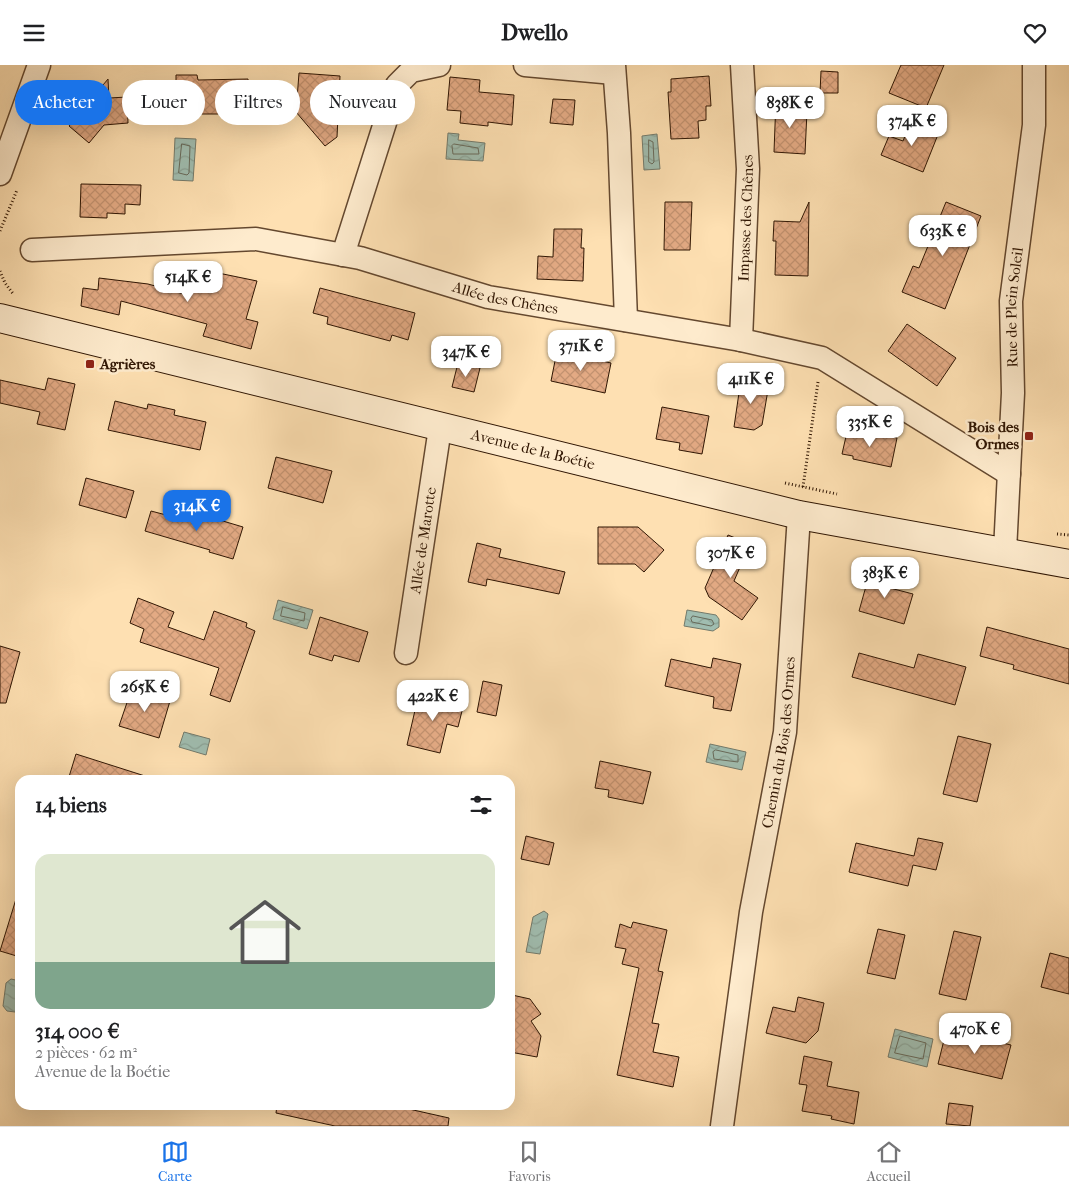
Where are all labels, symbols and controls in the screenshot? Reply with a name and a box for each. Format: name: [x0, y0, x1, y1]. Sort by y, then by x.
icon: menu: [20, 19, 48, 47]
icon: heart: [1021, 19, 1049, 47]
text: Dwello: [501, 20, 568, 46]
chip: Acheter: [15, 80, 112, 125]
chip: Louer: [122, 80, 205, 125]
chip: Filtres: [215, 80, 300, 125]
chip: Nouveau: [310, 80, 415, 125]
pin: 838K €: [749, 87, 831, 129]
text: 838K €: [766, 93, 814, 112]
pin: 374K €: [871, 104, 953, 147]
text: 374K €: [888, 111, 936, 130]
street label: Impasse des Chênes: [734, 154, 757, 282]
pin: 633K €: [902, 215, 984, 257]
text: 633K €: [920, 221, 966, 240]
street label: Rue de Plein Soleil: [1002, 246, 1027, 368]
pin: 514K €: [147, 261, 229, 303]
text: 514K €: [165, 267, 211, 286]
street label: Allée des Chênes: [449, 277, 560, 318]
pin: 371K €: [540, 329, 622, 372]
pin: 347K €: [425, 335, 507, 378]
text: 371K €: [559, 336, 603, 355]
text: 347K €: [442, 342, 490, 361]
place label: Agrières: [99, 355, 156, 373]
marker: Agrières: [84, 358, 96, 370]
pin: 411K €: [710, 363, 792, 405]
text: 411K €: [728, 369, 774, 388]
pin: 335K €: [829, 405, 911, 448]
text: 335K €: [848, 412, 892, 431]
place label: Bois des Ormes: [967, 418, 1019, 453]
street label: Avenue de la Boétie: [468, 425, 597, 473]
marker: Bois des Ormes: [1023, 430, 1035, 442]
street label: Allée de Marotte: [406, 485, 440, 596]
pin: 314K €: [156, 489, 238, 532]
text: 314K €: [174, 496, 220, 515]
pin: 307K €: [690, 537, 772, 579]
text: 307K €: [707, 543, 755, 562]
pin: 383K €: [844, 557, 926, 599]
text: 383K €: [862, 563, 908, 582]
street label: Chemin du Bois des Ormes: [758, 656, 799, 830]
pin: 265K €: [104, 671, 186, 713]
text: 265K €: [121, 677, 169, 696]
pin: 422K €: [392, 679, 474, 722]
text: 422K €: [408, 686, 458, 705]
icon: filters: [467, 791, 495, 819]
text: 14 biens: [35, 793, 107, 817]
icon: home: [220, 887, 310, 977]
pin: 470K €: [934, 1013, 1016, 1055]
text: 314 000 €: [35, 1019, 120, 1043]
text: 470K €: [950, 1019, 1000, 1038]
text: 2 pièces · 62 m²: [35, 1043, 137, 1062]
text: Avenue de la Boétie: [35, 1062, 170, 1081]
tab: Carte: [158, 1138, 192, 1185]
tab: Favoris: [508, 1138, 551, 1185]
tab: Accueil: [867, 1138, 911, 1185]

